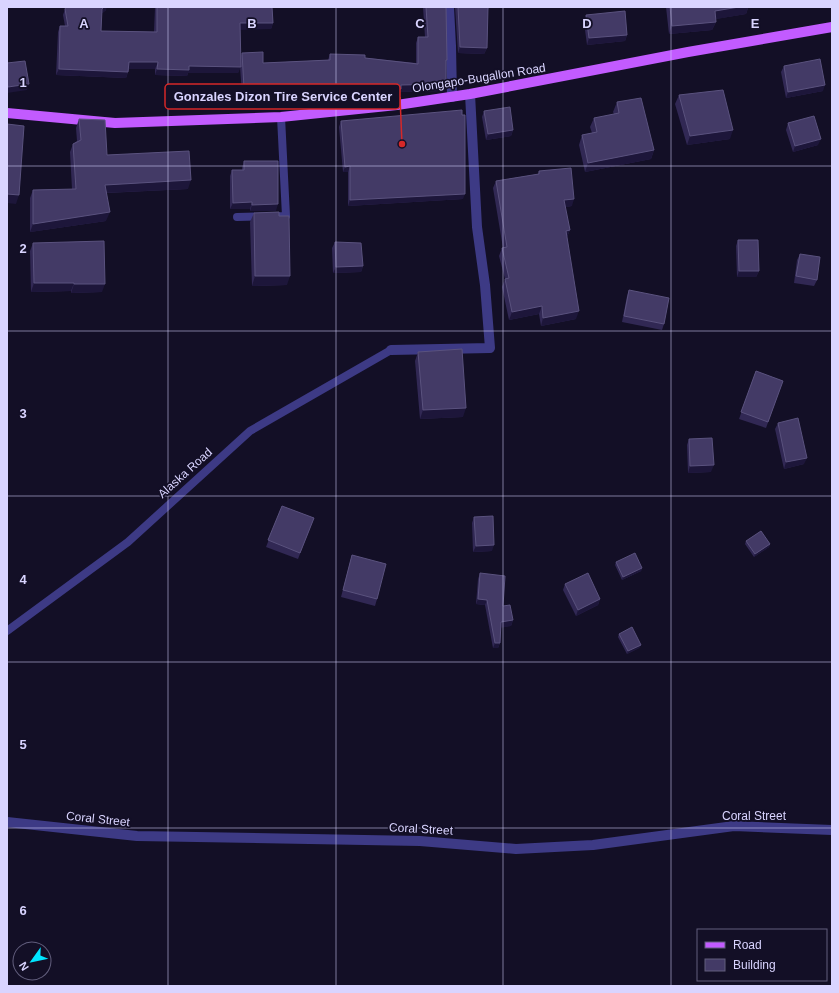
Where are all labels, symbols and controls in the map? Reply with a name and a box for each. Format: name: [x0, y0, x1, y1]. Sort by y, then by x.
text: A: [79, 16, 89, 31]
text: B: [247, 16, 257, 31]
text: C: [415, 16, 425, 31]
text: D: [582, 16, 592, 31]
text: E: [751, 16, 760, 31]
street label: Olongapo-Bugallon Road: [411, 61, 547, 95]
text: 1: [19, 75, 27, 90]
callout: Gonzales Dizon Tire Service Center: [165, 84, 400, 109]
text: Gonzales Dizon Tire Service Center: [174, 89, 392, 104]
text: 2: [19, 241, 27, 256]
text: 3: [19, 406, 27, 421]
street label: Alaska Road: [155, 445, 215, 501]
text: 4: [19, 572, 27, 587]
text: 5: [19, 737, 27, 752]
street label: Coral Street: [65, 809, 131, 829]
street label: Coral Street: [722, 809, 787, 823]
street label: Coral Street: [389, 820, 454, 838]
text: 6: [19, 903, 27, 918]
legend: [697, 929, 827, 981]
text: Road: [733, 938, 762, 952]
north arrow: [12, 941, 52, 981]
text: Building: [733, 958, 776, 972]
text: N: [16, 960, 31, 973]

